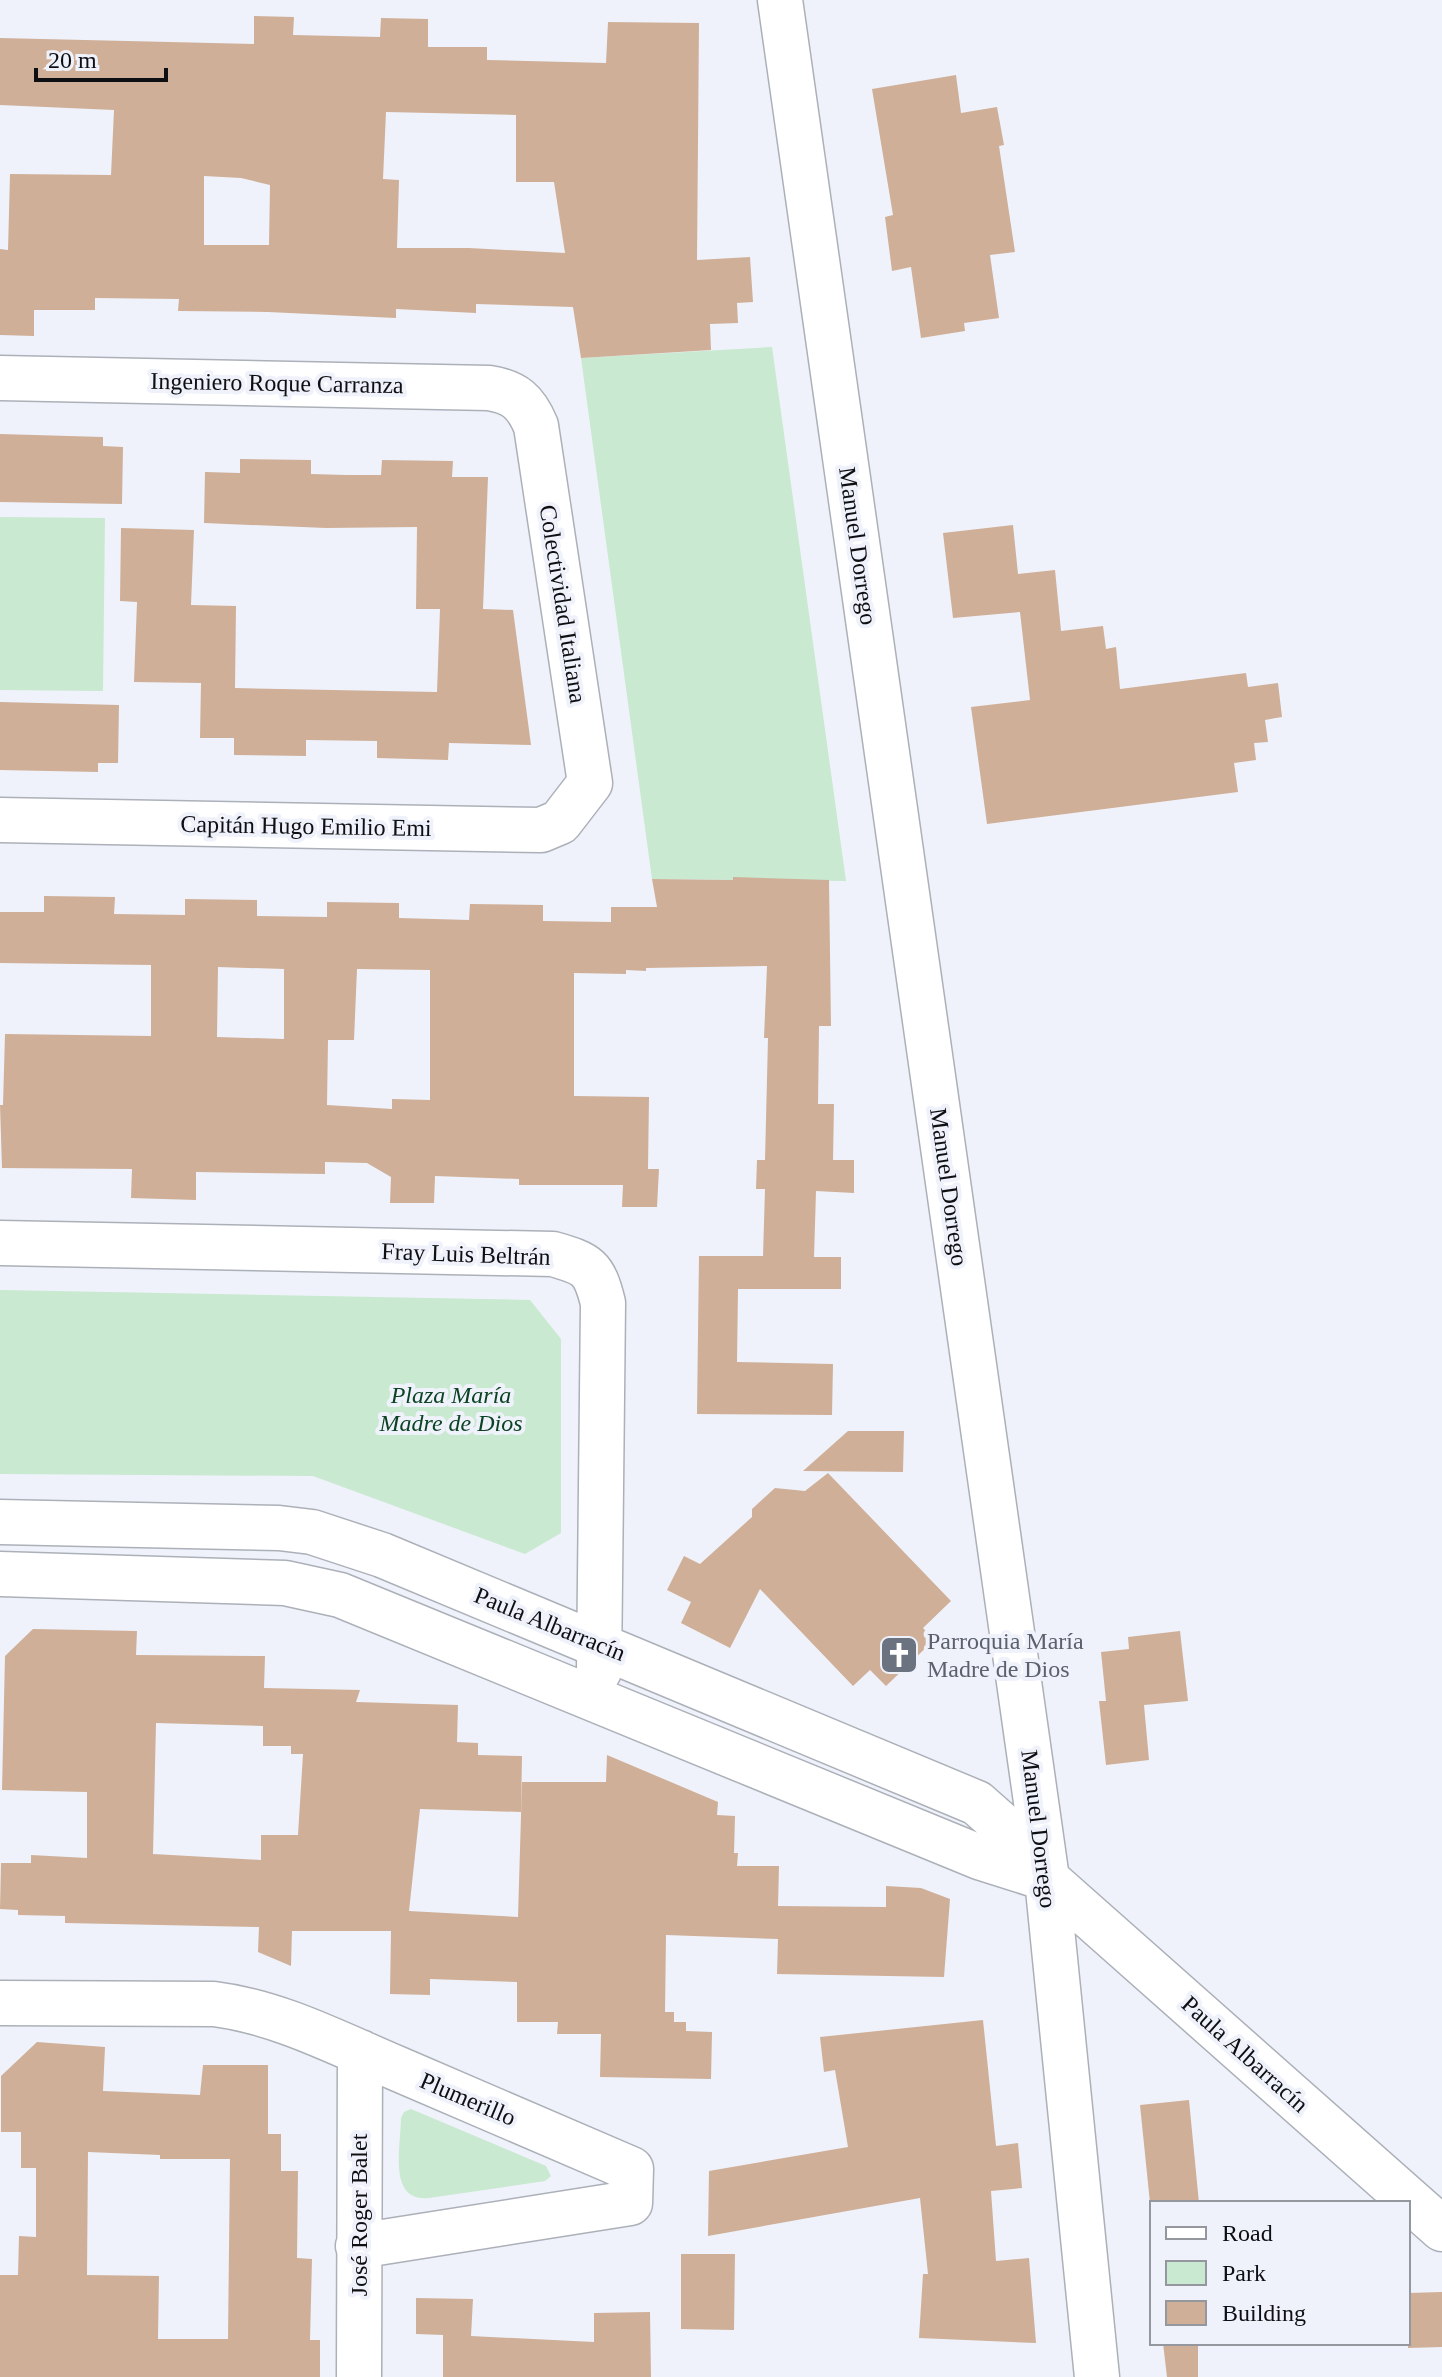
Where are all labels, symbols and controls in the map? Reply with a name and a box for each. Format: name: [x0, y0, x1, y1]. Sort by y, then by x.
scale bar: [36, 32, 166, 82]
text: 20 m: [48, 47, 97, 73]
street label: Ingeniero Roque Carranza: [150, 368, 404, 398]
street label: Manuel Dorrego: [834, 465, 882, 627]
street label: Colectividad Italiana: [534, 503, 592, 705]
street label: Capitán Hugo Emilio Emi: [180, 811, 432, 841]
street label: Manuel Dorrego: [925, 1106, 973, 1268]
street label: Fray Luis Beltrán: [381, 1238, 551, 1270]
park label: Plaza María Madre de Dios: [378, 1382, 523, 1436]
street label: Paula Albarracín: [471, 1582, 629, 1666]
place label: Parroquia María Madre de Dios: [927, 1628, 1084, 1682]
church icon: Parroquia María Madre de Dios: [878, 1634, 920, 1676]
street label: Manuel Dorrego: [1016, 1748, 1062, 1910]
street label: Paula Albarracín: [1177, 1991, 1313, 2117]
street label: Plumerillo: [416, 2067, 520, 2131]
street label: José Roger Balet: [346, 2133, 372, 2296]
legend: [1150, 2201, 1410, 2345]
text: Road: [1222, 2220, 1273, 2246]
text: Park: [1222, 2260, 1266, 2286]
text: Building: [1222, 2300, 1306, 2326]

